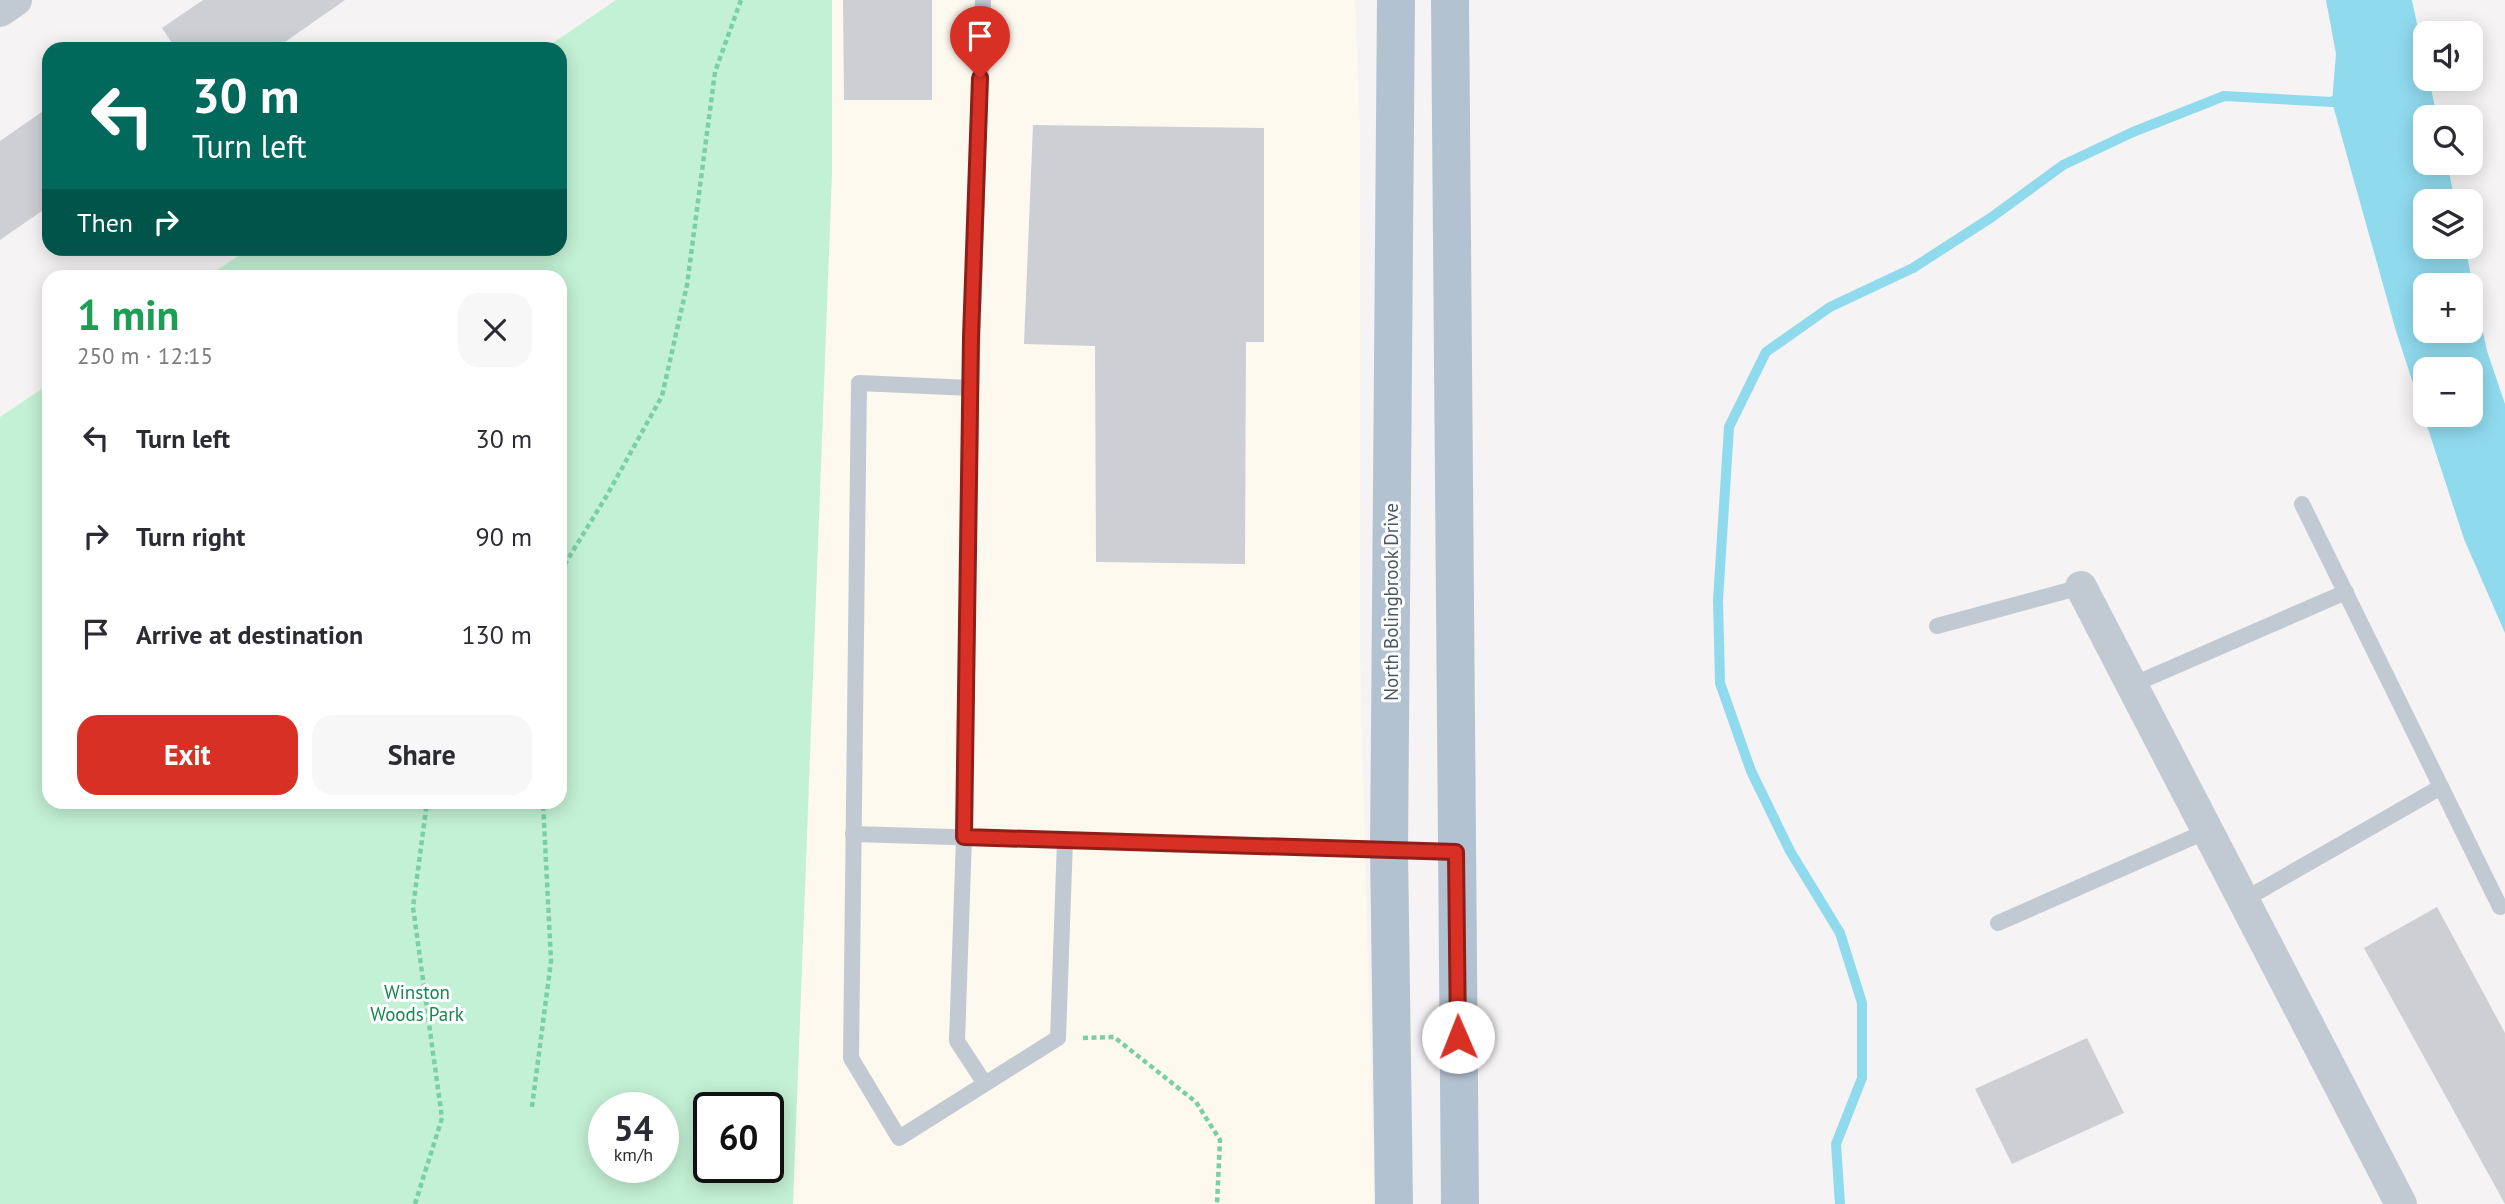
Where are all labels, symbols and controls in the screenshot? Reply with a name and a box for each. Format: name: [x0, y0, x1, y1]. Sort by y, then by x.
pin: [950, 6, 1010, 78]
icon: arrive: [961, 17, 999, 55]
map controls: [2413, 21, 2483, 427]
button: sound: [2413, 21, 2483, 91]
text: 30 m: [192, 63, 299, 127]
icon: left: [77, 70, 168, 161]
button: search: [2413, 105, 2483, 175]
text: Turn left: [192, 125, 307, 167]
button: layers: [2413, 189, 2483, 259]
icon: right: [147, 203, 185, 241]
text: Then: [77, 206, 133, 239]
button: +: [2413, 273, 2483, 343]
text: 1 min: [77, 287, 179, 342]
button: close: [458, 293, 532, 367]
text: 250 m · 12:15: [77, 341, 213, 370]
button: −: [2413, 357, 2483, 427]
icon: left: [77, 419, 115, 457]
text: Turn left: [136, 422, 230, 455]
text: 30 m: [476, 422, 532, 455]
street label: North Bolingbrook Drive: [1379, 503, 1403, 701]
icon: right: [77, 517, 115, 555]
text: Turn right: [136, 520, 245, 553]
text: 90 m: [476, 520, 532, 553]
icon: arrive: [77, 615, 115, 653]
text: Arrive at destination: [136, 618, 363, 651]
text: 130 m: [461, 618, 532, 651]
button: Exit: [77, 715, 298, 795]
button: Share: [312, 715, 532, 795]
park label: Winston Woods Park: [370, 980, 464, 1026]
position arrow: [1421, 1000, 1495, 1074]
speed limit sign: 60: [693, 1092, 784, 1183]
text: 54: [614, 1105, 653, 1151]
text: km/h: [614, 1143, 653, 1166]

